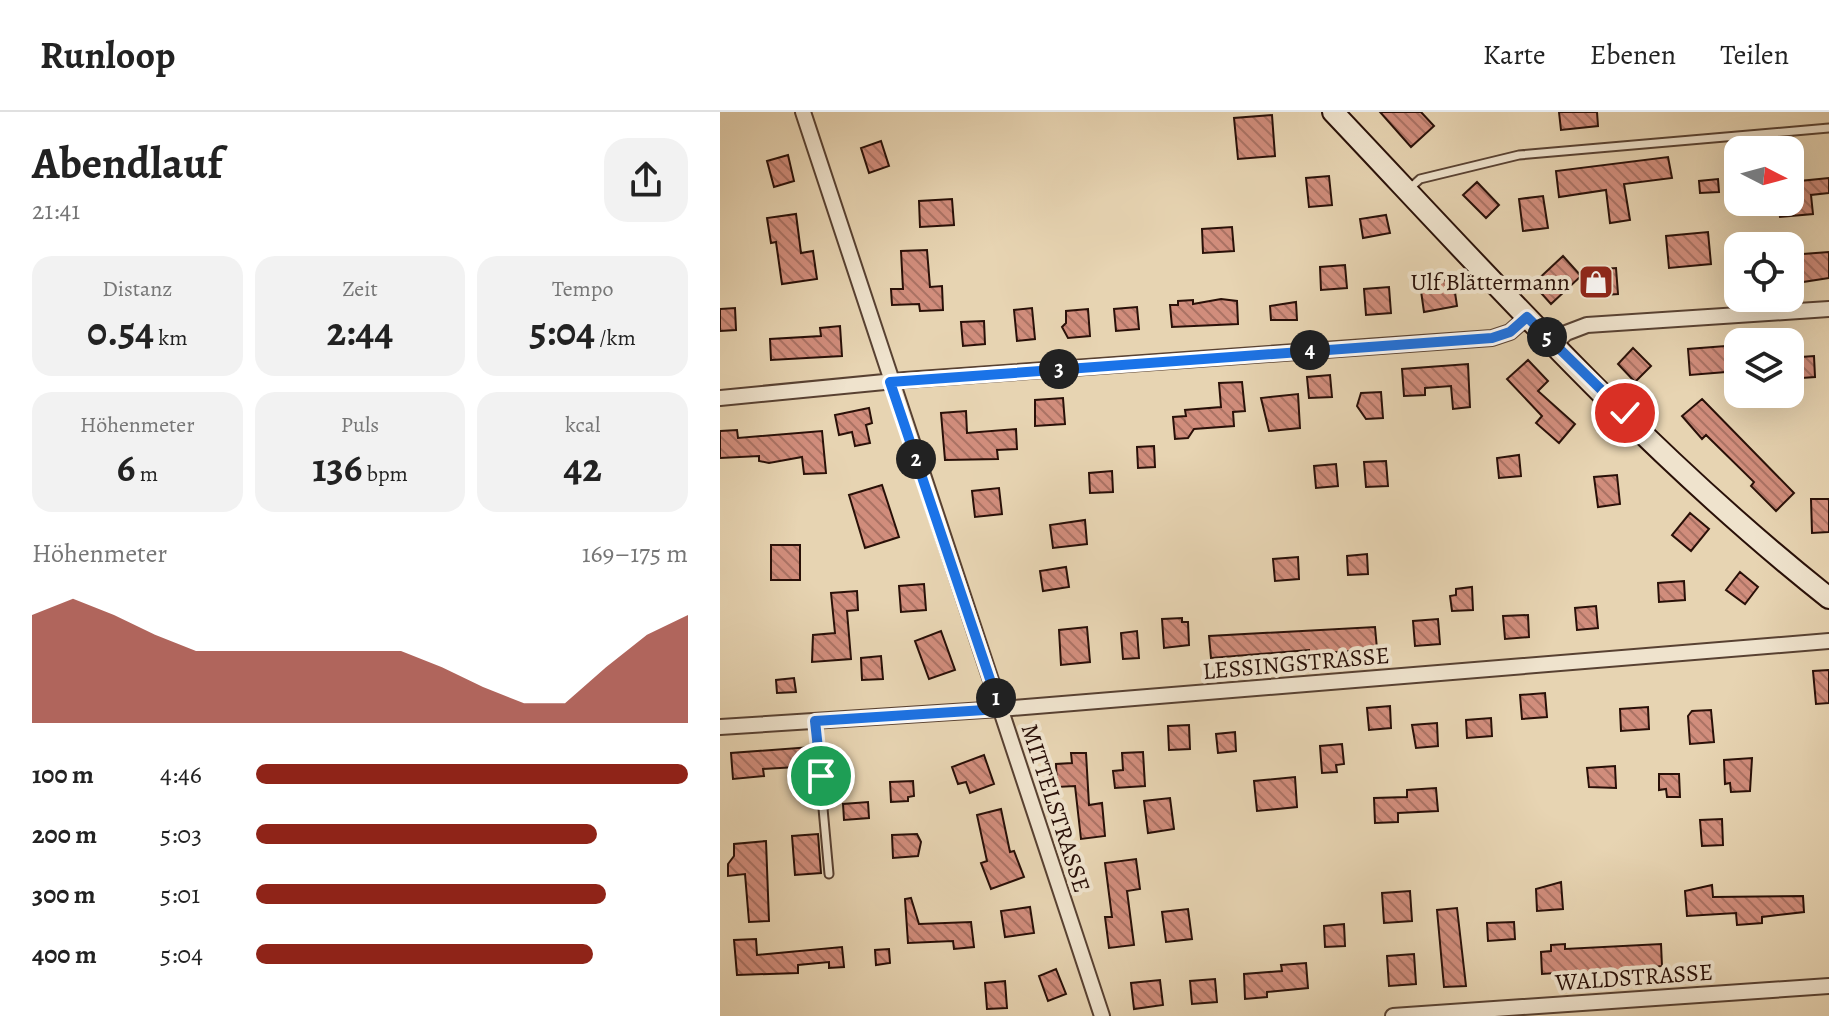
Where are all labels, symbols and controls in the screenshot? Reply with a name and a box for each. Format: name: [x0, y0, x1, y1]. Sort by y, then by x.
text: Runloop: [40, 29, 175, 81]
text: Karte: [1483, 36, 1546, 74]
text: Ebenen: [1590, 36, 1676, 74]
text: Teilen: [1720, 36, 1789, 74]
text: Abendlauf: [32, 133, 222, 193]
north arrow: [1724, 136, 1804, 216]
map controls: [1724, 136, 1804, 408]
button: share: [604, 138, 688, 222]
text: 21:41: [32, 193, 80, 228]
button: locate: [1724, 232, 1804, 312]
shop icon: Ulf Blättermann: [1577, 263, 1615, 301]
place label: Ulf Blättermann: [1411, 266, 1570, 298]
text: Distanz: [102, 274, 172, 304]
text: Zeit: [342, 274, 378, 304]
text: Tempo: [552, 274, 613, 304]
text: 0.54: [87, 304, 154, 359]
text: 2:44: [327, 304, 393, 359]
text: 5:04: [529, 304, 595, 359]
pin: 5: [1527, 317, 1567, 357]
text: 5: [1542, 322, 1552, 352]
text: km: [154, 323, 188, 353]
text: /km: [595, 323, 636, 353]
button: layers: [1724, 328, 1804, 408]
pin: 4: [1290, 330, 1330, 370]
text: 4: [1305, 335, 1315, 365]
pin: 3: [1039, 349, 1079, 389]
text: 3: [1054, 354, 1064, 384]
pin: [1591, 379, 1659, 447]
icon: check: [1603, 391, 1647, 435]
text: Höhenmeter: [80, 410, 195, 440]
text: Puls: [341, 410, 379, 440]
text: kcal: [565, 410, 600, 440]
pin: 2: [896, 439, 936, 479]
text: 6: [117, 440, 135, 495]
text: 136: [312, 440, 362, 495]
text: 42: [564, 440, 602, 495]
text: 2: [911, 444, 921, 474]
text: m: [135, 459, 158, 489]
text: bpm: [362, 459, 408, 489]
text: Höhenmeter: [32, 536, 167, 571]
text: 169–175 m: [582, 536, 688, 571]
street label: LESSINGSTRASSE: [1201, 639, 1391, 687]
pin: 1: [976, 678, 1016, 718]
text: 1: [992, 683, 1000, 713]
street label: MITTELSTRASSE: [1014, 720, 1098, 896]
pin: [787, 742, 855, 810]
icon: arrive: [799, 754, 843, 798]
text: 100 m: [32, 757, 94, 792]
text: 4:46: [160, 757, 202, 792]
text: 200 m: [32, 817, 97, 852]
text: 5:03: [160, 817, 202, 852]
text: 300 m: [32, 877, 96, 912]
text: 5:01: [160, 877, 200, 912]
text: 400 m: [32, 937, 97, 972]
text: 5:04: [160, 937, 203, 972]
street label: WALDSTRASSE: [1553, 956, 1714, 999]

